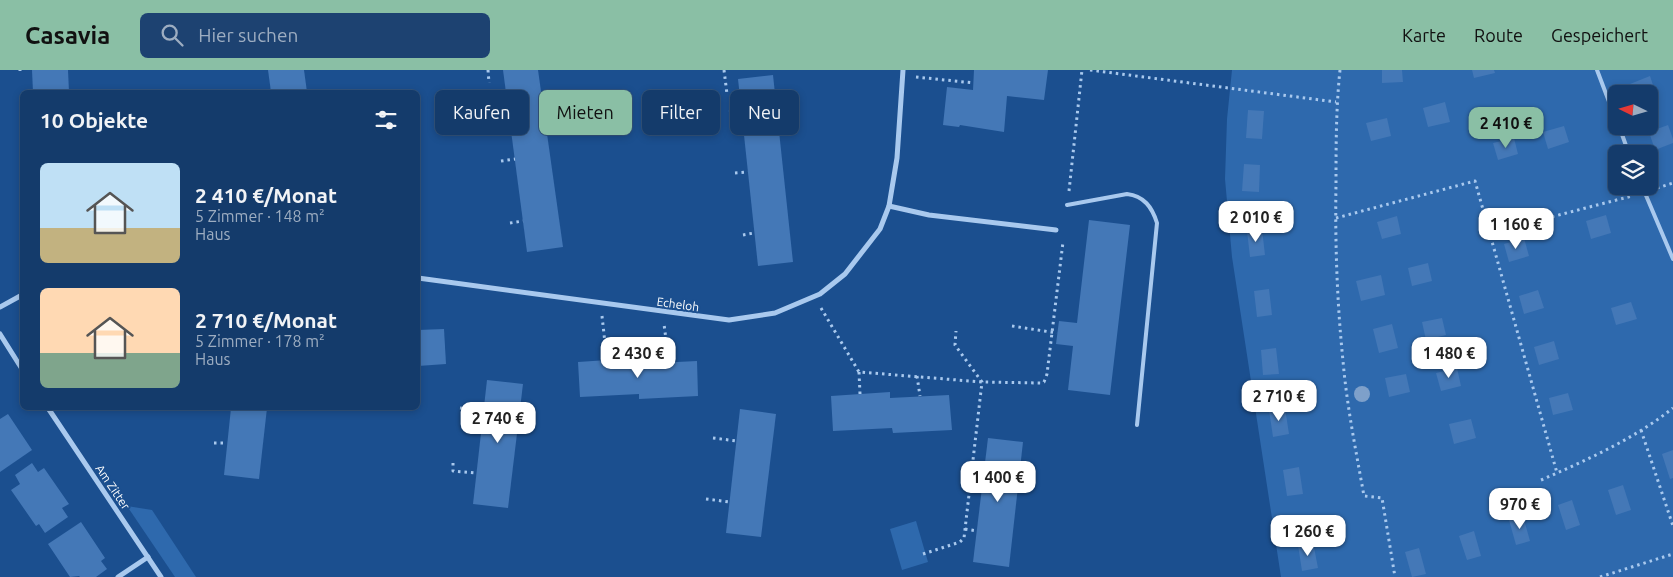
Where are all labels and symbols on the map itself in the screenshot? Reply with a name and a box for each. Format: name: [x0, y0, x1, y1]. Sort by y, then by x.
north arrow: [1608, 85, 1658, 135]
pin: 2 410 €: [1460, 106, 1552, 149]
pin: 2 010 €: [1210, 200, 1302, 243]
pin: 1 160 €: [1470, 208, 1562, 250]
street label: Echeloh: [656, 295, 700, 313]
pin: 2 430 €: [592, 336, 684, 379]
pin: 1 480 €: [1403, 336, 1495, 379]
pin: 2 710 €: [1233, 380, 1325, 422]
pin: 2 740 €: [452, 402, 544, 444]
pin: 1 400 €: [952, 460, 1044, 503]
street label: Am Zitter: [93, 462, 133, 512]
pin: 970 €: [1485, 488, 1555, 530]
pin: 1 260 €: [1262, 514, 1354, 557]

